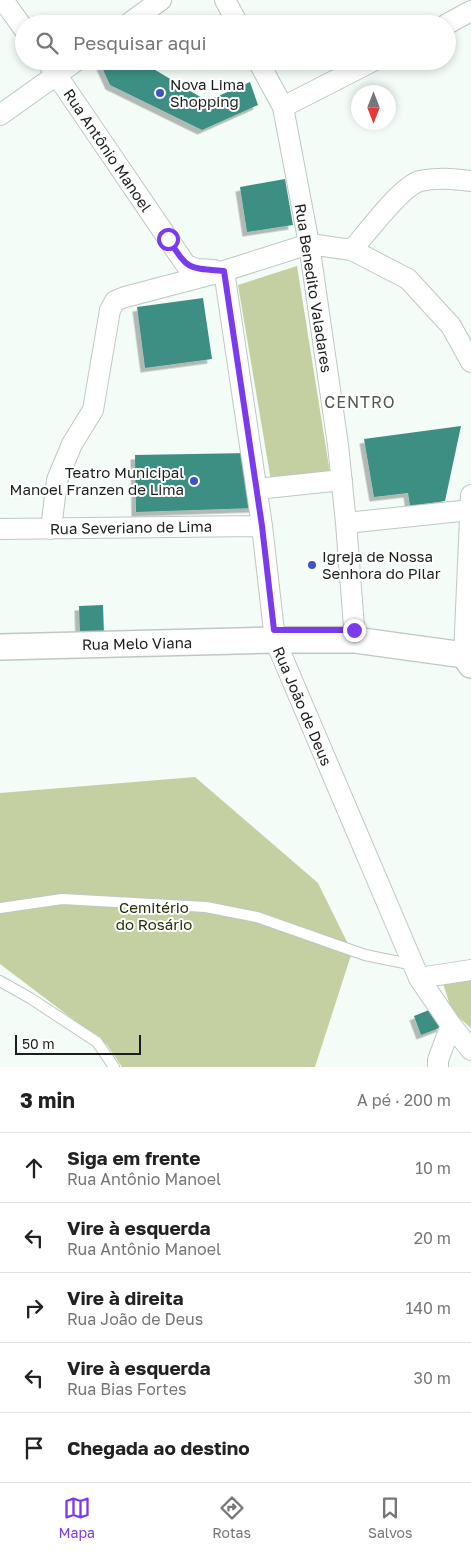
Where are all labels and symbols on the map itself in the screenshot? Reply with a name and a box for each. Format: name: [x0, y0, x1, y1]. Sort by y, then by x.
place label: Nova Lima Shopping: [170, 75, 245, 110]
street label: Rua Antônio Manoel: [60, 85, 156, 215]
north arrow: [351, 85, 396, 130]
marker: Nova Lima Shopping: [154, 87, 166, 99]
street label: Rua Benedito Valadares: [292, 202, 336, 374]
route start: [157, 228, 180, 251]
district label: CENTRO: [324, 392, 396, 412]
place label: Teatro Municipal Manoel Franzen de Lima: [10, 463, 184, 498]
marker: Teatro Municipal Manoel Franzen de Lima: [188, 475, 200, 487]
street label: Rua Severiano de Lima: [50, 517, 212, 537]
place label: Igreja de Nossa Senhora do Pilar: [322, 547, 441, 582]
marker: Igreja de Nossa Senhora do Pilar: [306, 559, 318, 571]
route end: [343, 619, 366, 642]
street label: Rua Melo Viana: [82, 633, 192, 653]
street label: Rua João de Deus: [270, 644, 336, 768]
park label: Cemitério do Rosário: [116, 898, 192, 933]
scale bar: [15, 1032, 141, 1055]

